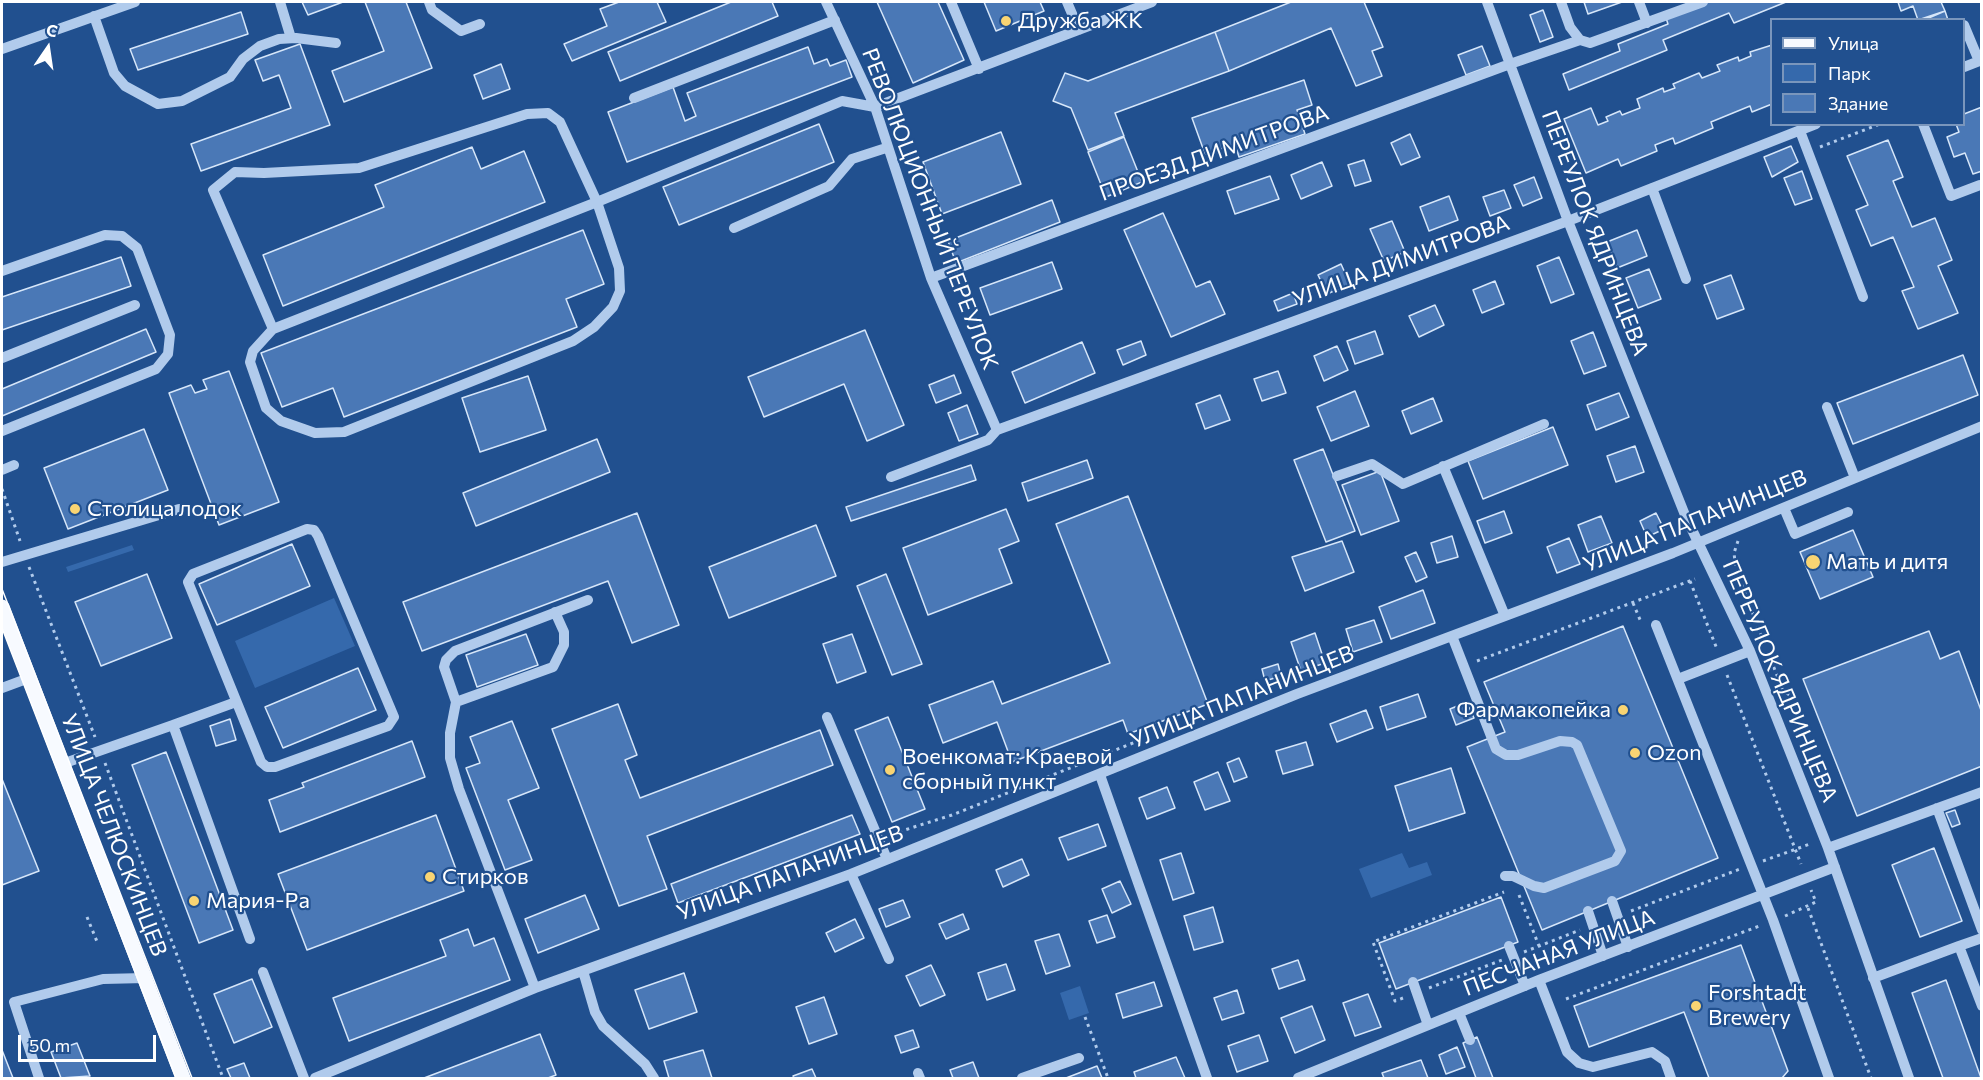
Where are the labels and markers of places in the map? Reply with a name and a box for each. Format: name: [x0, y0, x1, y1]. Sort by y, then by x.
place label: Дружба ЖК: [1018, 8, 1143, 34]
marker: Дружба ЖК: [999, 14, 1013, 28]
place label: Столица лодок: [87, 496, 242, 522]
marker: Столица лодок: [68, 502, 82, 516]
place label: Мать и дитя: [1826, 549, 1948, 575]
marker: Мать и дитя: [1804, 553, 1822, 571]
place label: Фармакопейка: [1457, 697, 1611, 723]
marker: Фармакопейка: [1616, 703, 1630, 717]
place label: Ozon: [1647, 740, 1702, 766]
place label: Военкомат: Краевой сборный пункт: [902, 744, 1113, 796]
marker: Ozon: [1628, 746, 1642, 760]
marker: Военкомат: Краевой сборный пункт: [883, 763, 897, 777]
place label: Стирков: [442, 864, 529, 890]
marker: Стирков: [423, 870, 437, 884]
place label: Мария-Ра: [206, 888, 310, 914]
marker: Мария-Ра: [187, 894, 201, 908]
place label: Forshtadt Brewery: [1708, 980, 1807, 1032]
marker: Forshtadt Brewery: [1689, 999, 1703, 1013]

